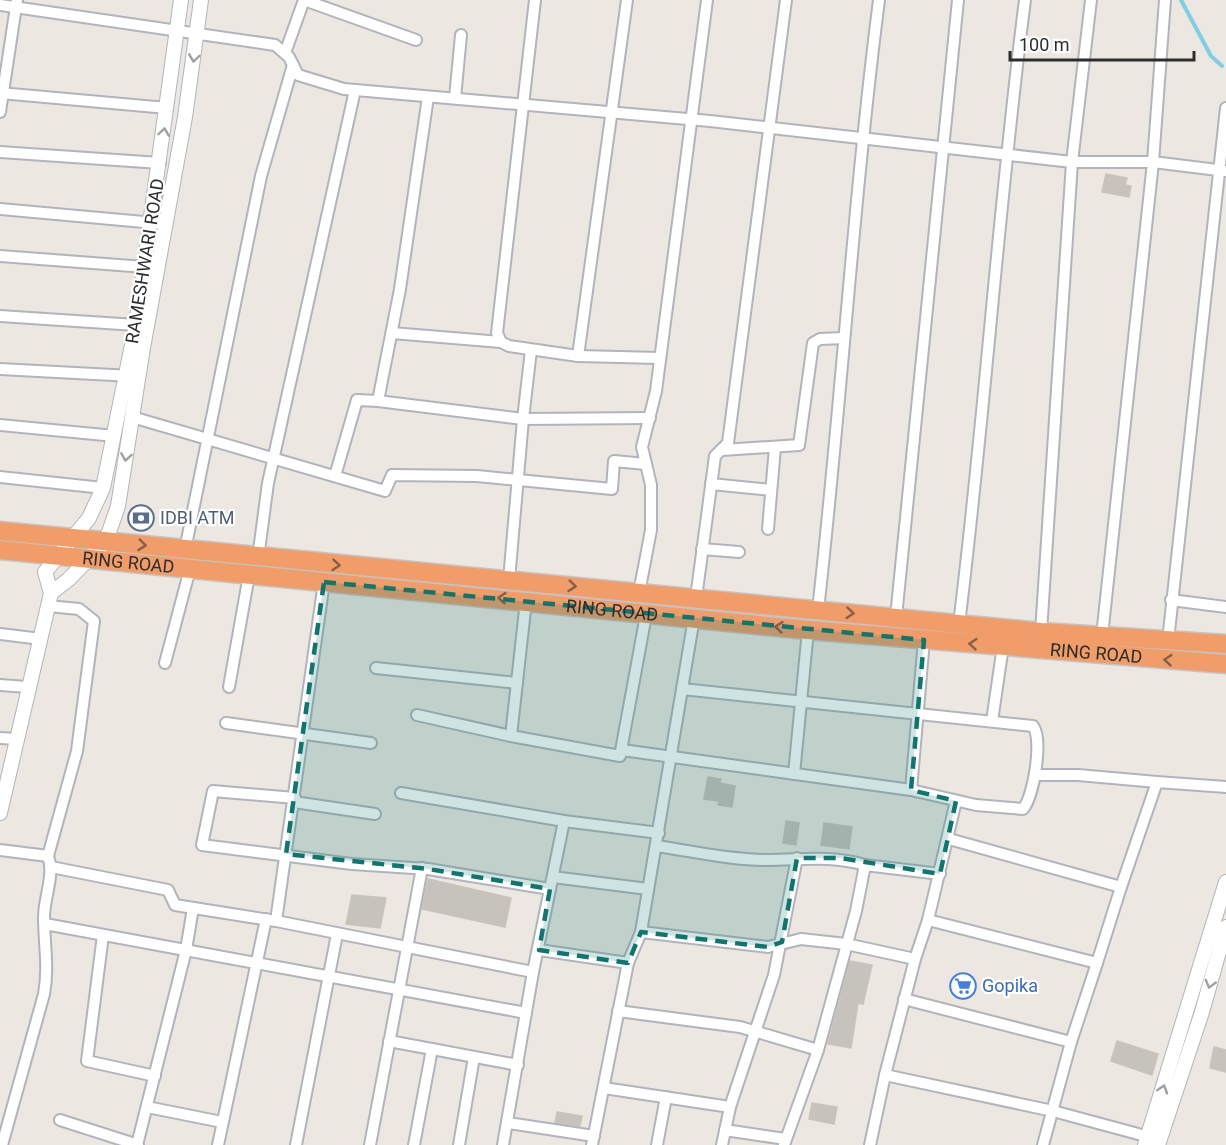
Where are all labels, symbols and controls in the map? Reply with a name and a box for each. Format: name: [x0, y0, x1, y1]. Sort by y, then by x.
scale bar: [1010, 24, 1194, 62]
text: 100 m: [1019, 34, 1070, 55]
one-way arrow: [189, 53, 201, 63]
one-way arrow: [157, 128, 170, 137]
street label: RAMESHWARI ROAD: [121, 177, 168, 345]
one-way arrow: [120, 452, 132, 462]
bank icon: IDBI ATM: [126, 503, 156, 533]
place label: IDBI ATM: [160, 507, 234, 528]
one-way arrow: [137, 538, 146, 551]
street label: RING ROAD: [81, 547, 175, 577]
one-way arrow: [331, 558, 340, 571]
one-way arrow: [567, 579, 576, 592]
one-way arrow: [497, 592, 506, 605]
street label: RING ROAD: [565, 595, 659, 625]
one-way arrow: [845, 606, 854, 619]
one-way arrow: [775, 621, 784, 634]
one-way arrow: [969, 638, 978, 651]
street label: RING ROAD: [1049, 639, 1143, 667]
one-way arrow: [1163, 653, 1172, 666]
supermarket icon: Gopika: [948, 971, 978, 1001]
place label: Gopika: [982, 975, 1038, 996]
one-way arrow: [1205, 978, 1217, 989]
one-way arrow: [1156, 1084, 1168, 1095]

